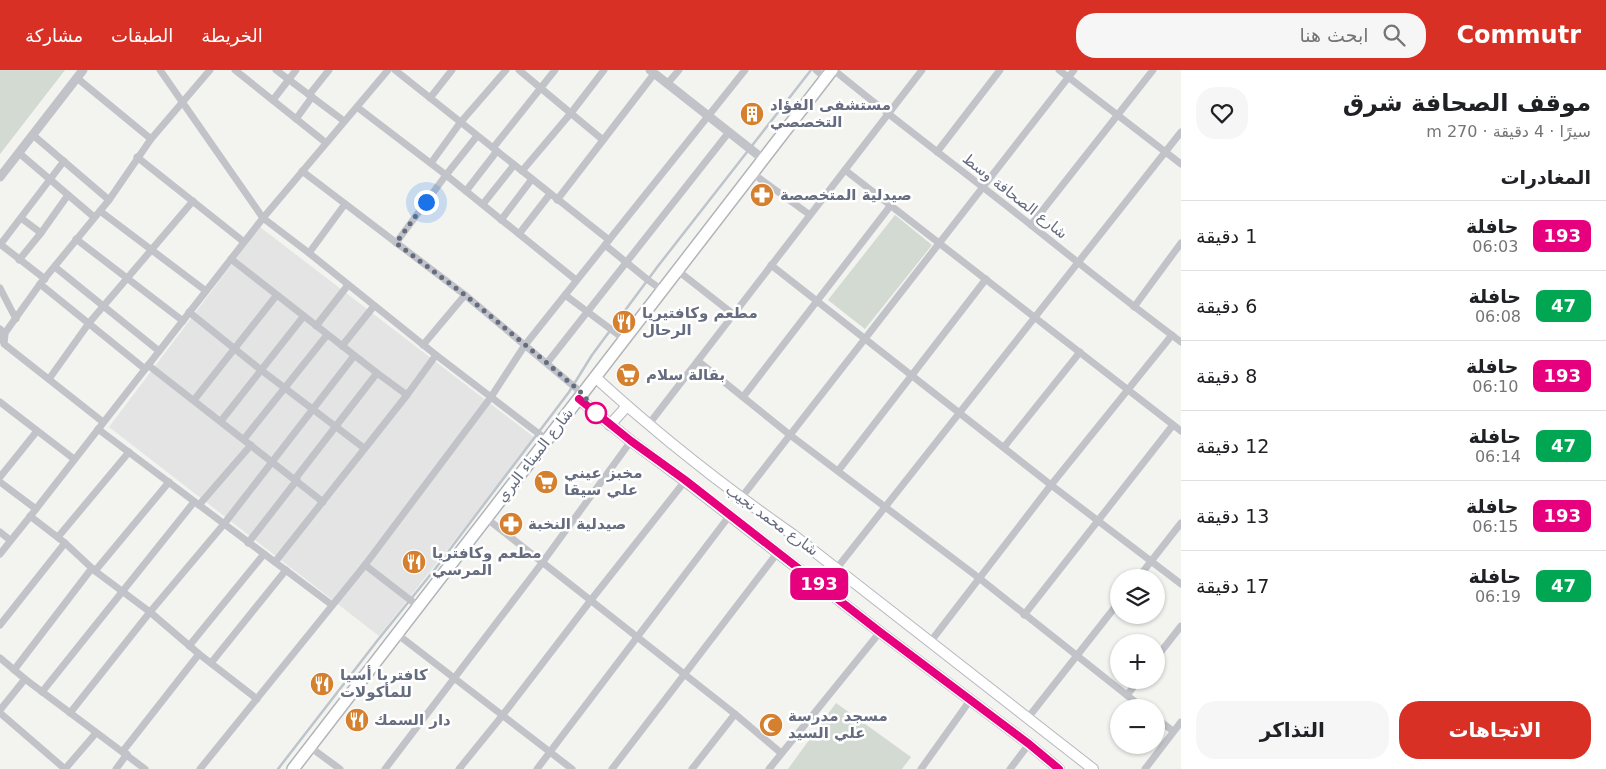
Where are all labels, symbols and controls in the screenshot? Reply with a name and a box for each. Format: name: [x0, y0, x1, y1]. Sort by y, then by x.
search box: [1076, 13, 1426, 58]
icon: search: [1380, 21, 1408, 49]
text: Commutr: [1456, 21, 1581, 49]
text: ابحث هنا: [1299, 24, 1368, 46]
text: مشاركة: [25, 25, 83, 46]
text: الطبقات: [111, 25, 173, 46]
text: الخريطة: [201, 25, 263, 46]
button: heart: [1196, 87, 1248, 139]
text: موقف الصحافة شرق: [1343, 89, 1591, 117]
place label: مستشفى الفؤاد التخصصي: [770, 96, 891, 131]
building icon: مستشفى الفؤاد التخصصي: [739, 101, 765, 127]
text: سيرًا · 4 دقيقة · 270 m: [1426, 122, 1591, 141]
street label: شارع الصحافة وسط: [959, 149, 1071, 243]
text: المغادرات: [1500, 166, 1591, 188]
pharmacy icon: صيدلية المتخصصة: [749, 182, 775, 208]
place label: صيدلية المتخصصة: [780, 186, 912, 204]
your location: [414, 190, 439, 215]
text: حافلة: [1466, 215, 1518, 237]
text: 1 دقيقة: [1196, 225, 1257, 247]
text: 193: [1543, 225, 1581, 246]
text: 06:03: [1472, 237, 1518, 256]
text: حافلة: [1468, 285, 1521, 307]
text: 6 دقيقة: [1196, 295, 1257, 317]
text: 47: [1551, 295, 1576, 316]
place label: مطعم وكافتيريا الرحال: [642, 304, 758, 339]
text: 06:08: [1475, 307, 1521, 326]
restaurant icon: مطعم وكافتيريا الرحال: [611, 309, 637, 335]
text: حافلة: [1466, 355, 1518, 377]
supermarket icon: بقالة سلام: [615, 362, 641, 388]
text: 8 دقيقة: [1196, 365, 1257, 387]
text: 193: [1543, 365, 1581, 386]
place label: بقالة سلام: [646, 366, 725, 384]
text: 06:10: [1472, 377, 1518, 396]
unlabelled marker: [585, 402, 607, 424]
street label: شارع الميناء البري: [493, 404, 578, 506]
text: حافلة: [1468, 425, 1521, 447]
text: 12 دقيقة: [1196, 435, 1269, 457]
text: 47: [1551, 435, 1576, 456]
text: 06:14: [1475, 447, 1521, 466]
place label: مخبز عيني علي سيقا: [564, 464, 642, 499]
supermarket icon: مخبز عيني علي سيقا: [533, 469, 559, 495]
street label: شارع محمد نجيب: [722, 480, 822, 560]
text: حافلة: [1466, 495, 1518, 517]
text: 13 دقيقة: [1196, 505, 1269, 527]
text: 193: [1543, 505, 1581, 526]
pharmacy icon: صيدلية النخبة: [498, 511, 524, 537]
place label: صيدلية النخبة: [528, 515, 626, 533]
text: 06:15: [1472, 517, 1518, 536]
place label: مطعم وكافتريا المرسي: [432, 544, 542, 579]
restaurant icon: مطعم وكافتريا المرسي: [401, 549, 427, 575]
text: حافلة: [1468, 565, 1521, 587]
line badge: 193: [790, 568, 848, 600]
map controls: [1110, 569, 1165, 754]
button: layers: [1110, 569, 1165, 624]
text: 193: [800, 573, 838, 594]
text: 17 دقيقة: [1196, 575, 1269, 597]
text: 47: [1551, 575, 1576, 596]
text: 06:19: [1475, 587, 1521, 606]
button: +: [1110, 634, 1165, 689]
place label: كافتريا أسيا للمأكولات: [340, 665, 428, 701]
restaurant icon: كافتريا أسيا للمأكولات: [309, 671, 335, 697]
button: −: [1110, 699, 1165, 754]
button: التذاكر: [1196, 701, 1389, 759]
button: الاتجاهات: [1399, 701, 1591, 759]
restaurant icon: دار السمك: [344, 707, 370, 733]
place label: مسجد مدرسة علي السيد: [788, 707, 888, 742]
place label: دار السمك: [374, 711, 451, 729]
mosque icon: مسجد مدرسة علي السيد: [758, 712, 784, 738]

